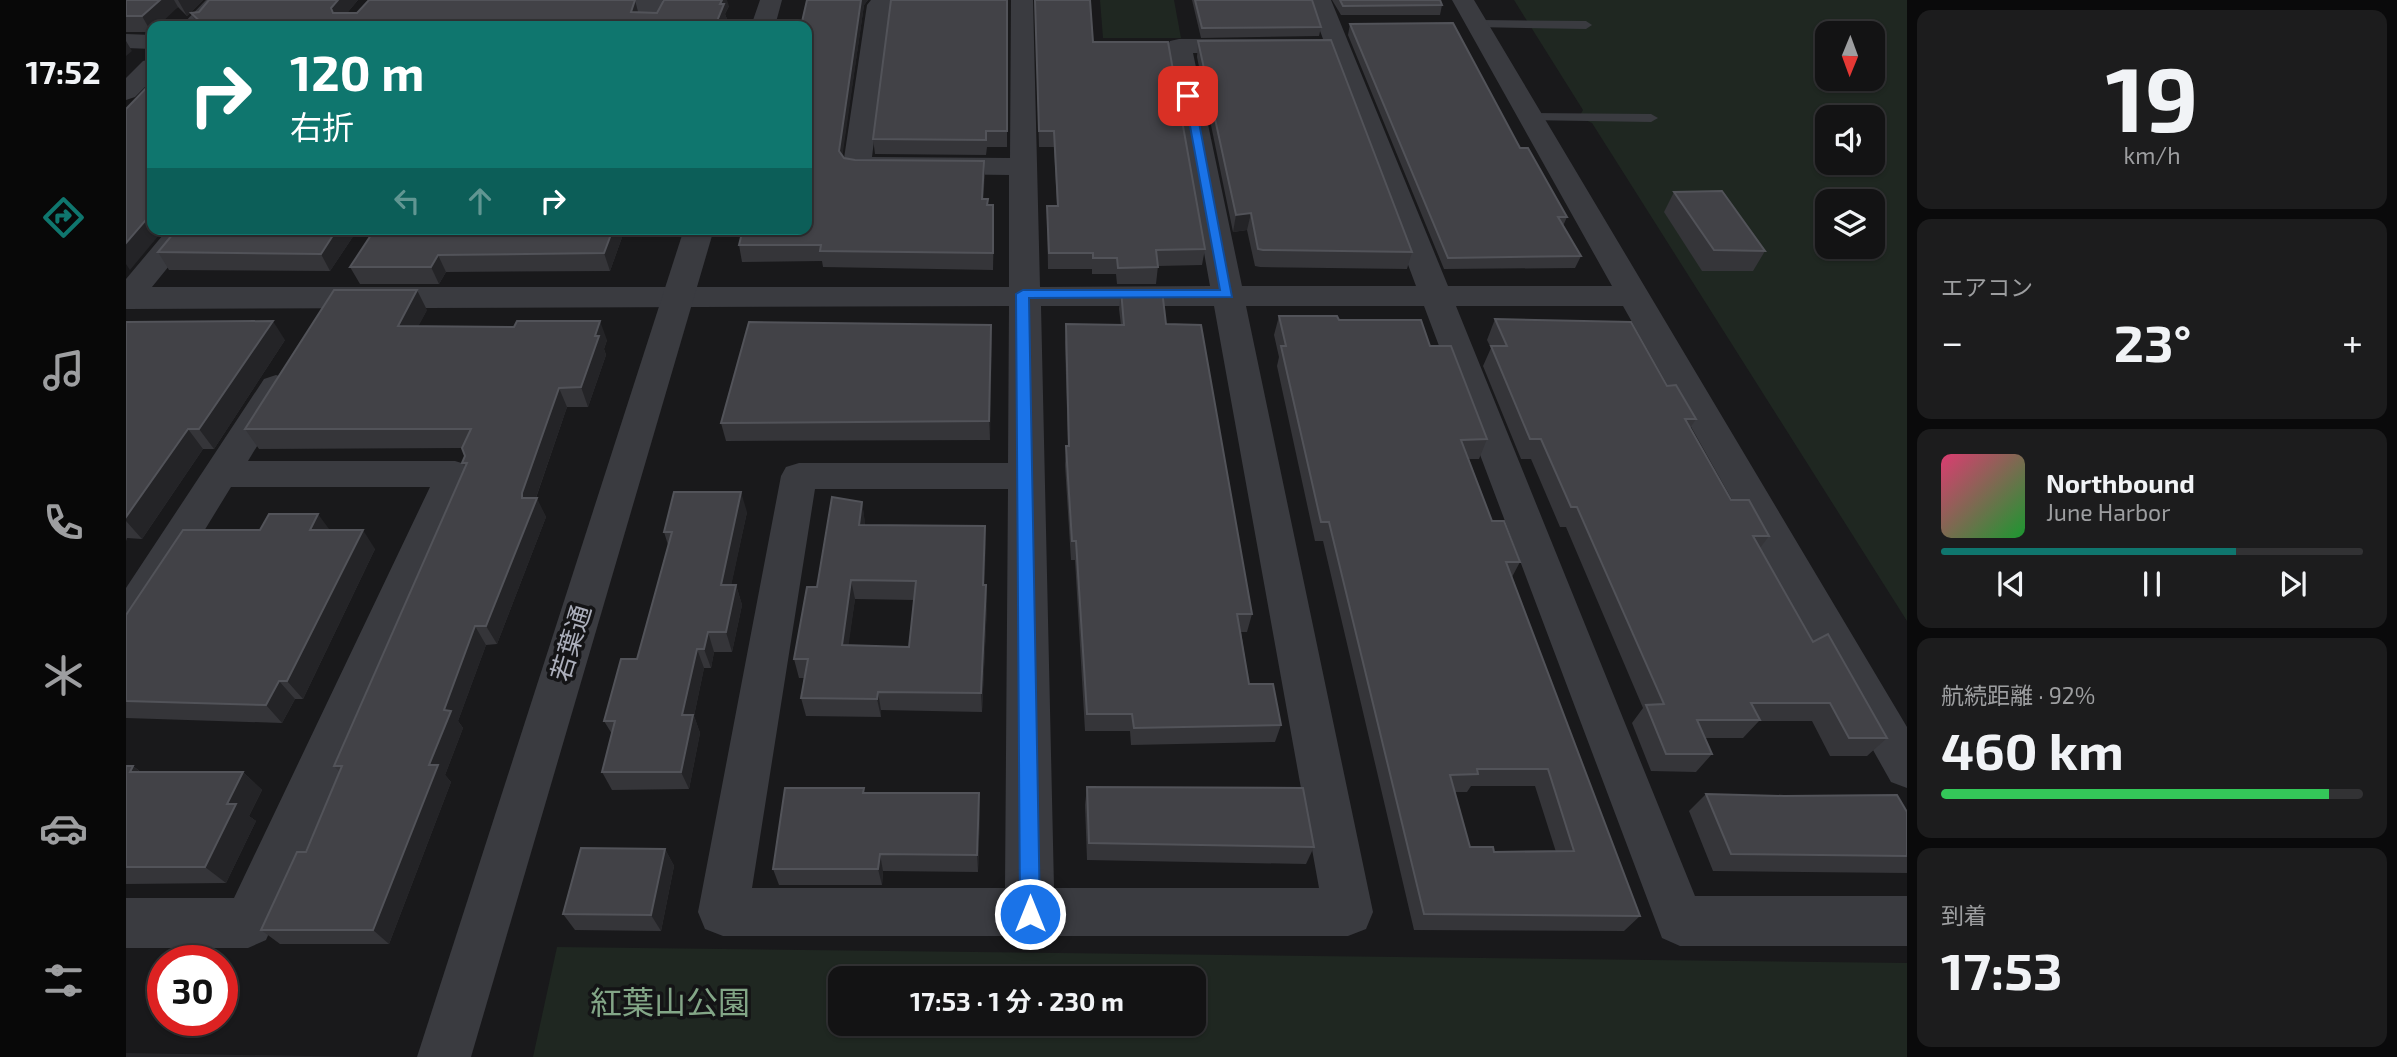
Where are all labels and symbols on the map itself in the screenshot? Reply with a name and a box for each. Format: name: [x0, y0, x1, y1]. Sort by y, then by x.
north arrow: [1815, 21, 1885, 91]
pin: [1158, 66, 1218, 126]
street label: 若葉通: [543, 601, 596, 684]
position arrow: [993, 877, 1067, 951]
speed limit sign: 30: [147, 945, 238, 1036]
park label: 紅葉山公園: [590, 982, 750, 1020]

